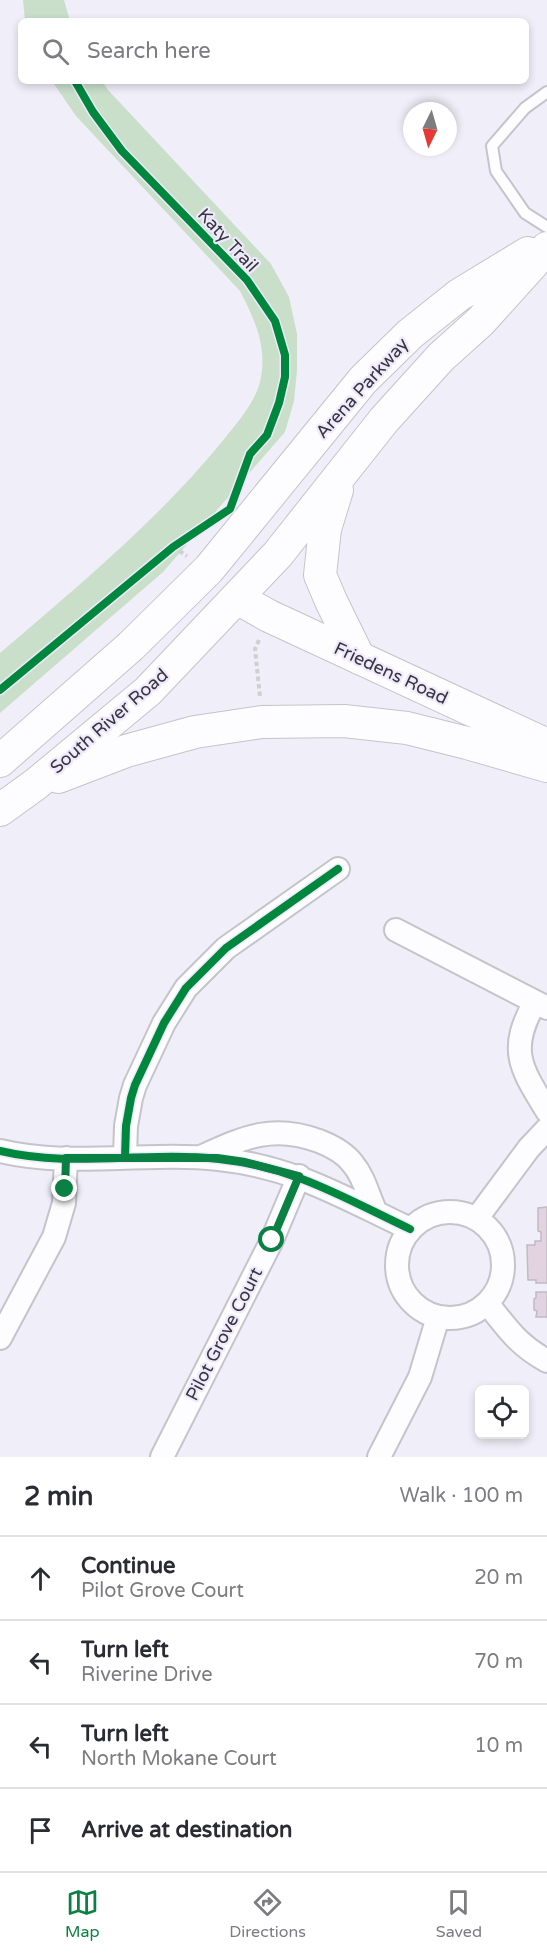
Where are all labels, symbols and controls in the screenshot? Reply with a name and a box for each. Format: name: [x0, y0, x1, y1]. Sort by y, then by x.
search box: [18, 18, 529, 84]
icon: search: [39, 35, 72, 68]
text: Search here: [87, 38, 211, 64]
north arrow: [403, 102, 457, 156]
street label: Katy Trail: [193, 204, 263, 276]
street label: Arena Parkway: [311, 333, 413, 443]
street label: Friedens Road: [331, 637, 451, 709]
street label: South River Road: [45, 664, 173, 778]
route end: [51, 1175, 77, 1201]
route start: [258, 1226, 284, 1252]
street label: Pilot Grove Court: [181, 1264, 267, 1404]
map controls: [475, 1385, 529, 1439]
button: locate: [475, 1385, 529, 1439]
text: 2 min: [24, 1481, 93, 1512]
text: Walk · 100 m: [400, 1484, 523, 1508]
text: Continue: [81, 1553, 176, 1579]
icon: ahead: [24, 1562, 57, 1595]
text: 20 m: [474, 1566, 523, 1590]
text: Pilot Grove Court: [81, 1579, 244, 1603]
text: Turn left: [81, 1637, 169, 1663]
icon: left: [24, 1646, 57, 1679]
text: 70 m: [474, 1650, 523, 1674]
text: Riverine Drive: [81, 1663, 213, 1687]
text: Turn left: [81, 1721, 169, 1747]
icon: left: [24, 1730, 57, 1763]
text: 10 m: [474, 1734, 523, 1758]
text: North Mokane Court: [81, 1747, 277, 1771]
icon: arrive: [24, 1814, 57, 1847]
text: Arrive at destination: [81, 1817, 292, 1843]
tab: Map: [65, 1886, 99, 1942]
tab: Directions: [229, 1886, 306, 1942]
tab: Saved: [436, 1886, 482, 1942]

